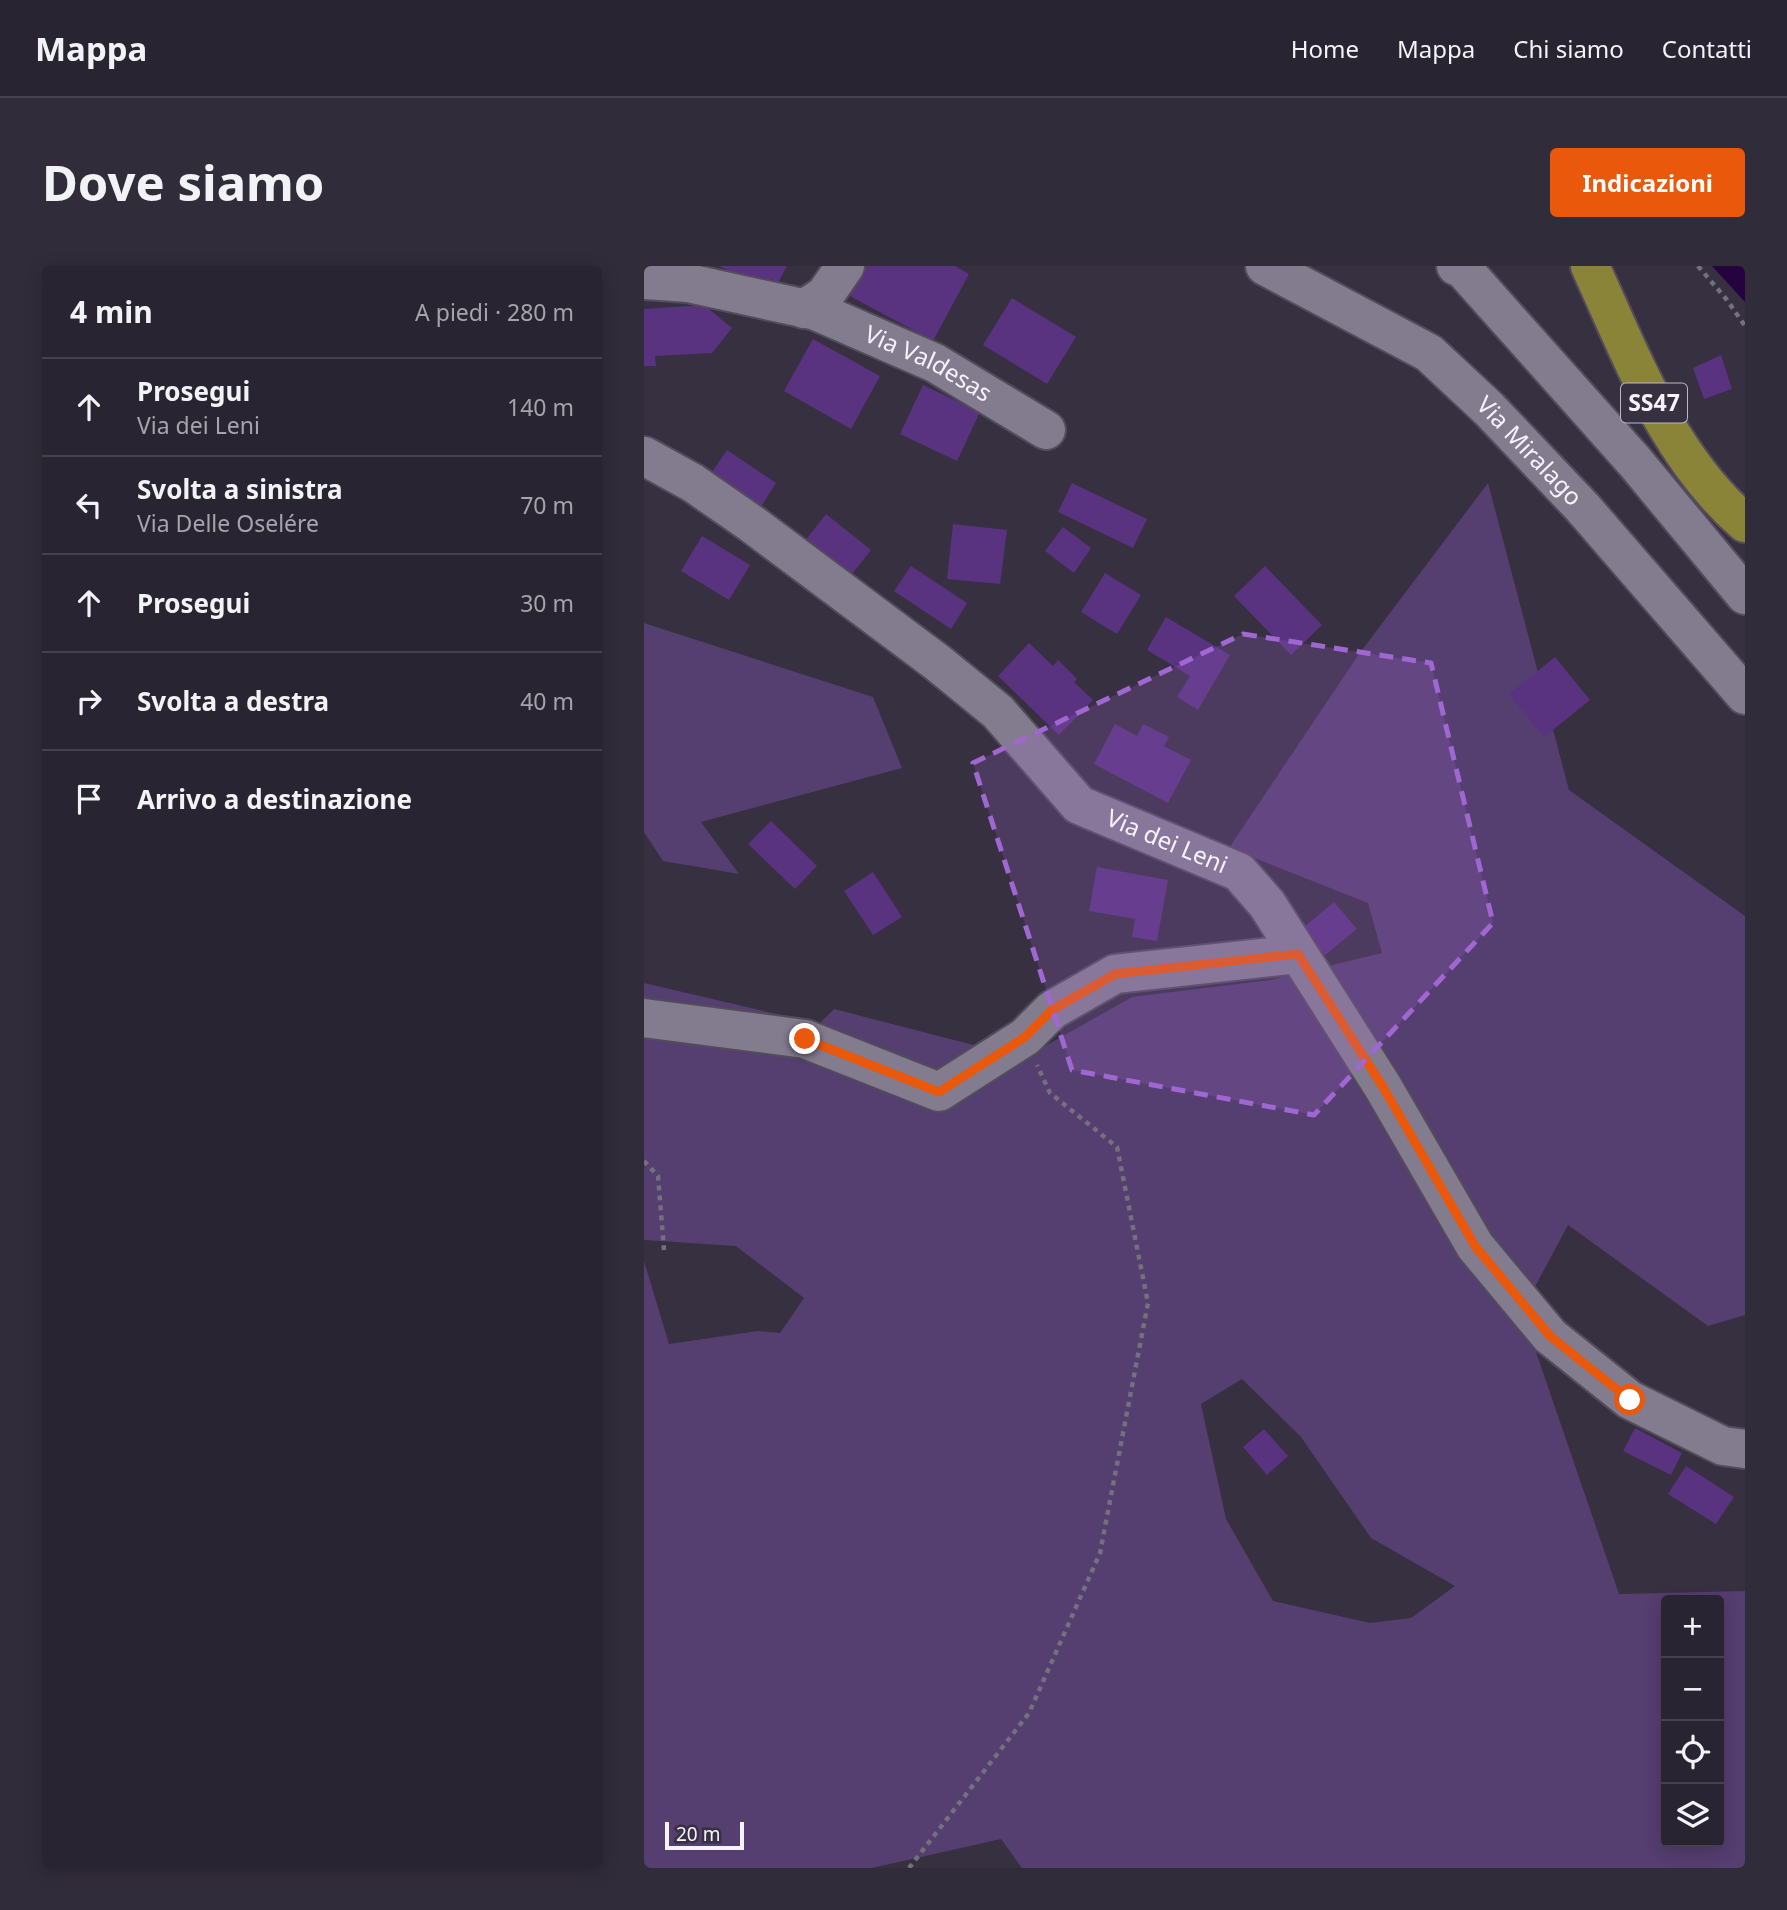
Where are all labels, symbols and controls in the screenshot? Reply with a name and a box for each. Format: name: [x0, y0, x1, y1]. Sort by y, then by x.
text: Mappa: [35, 26, 147, 71]
text: Home: [1291, 32, 1359, 65]
text: Mappa: [1397, 32, 1475, 65]
text: Chi siamo: [1513, 32, 1624, 65]
text: Contatti: [1662, 32, 1752, 65]
button: Indicazioni: [1550, 148, 1745, 217]
text: Dove siamo: [42, 149, 325, 215]
text: 4 min: [70, 291, 153, 332]
text: A piedi · 280 m: [415, 296, 574, 328]
street label: Via Valdesas: [860, 316, 999, 409]
text: Prosegui: [137, 373, 250, 409]
road number: SS47: [1621, 384, 1687, 422]
icon: ahead: [70, 388, 108, 426]
street label: Via Miralago: [1470, 388, 1590, 512]
text: 140 m: [507, 391, 574, 423]
text: Via dei Leni: [137, 409, 260, 441]
text: Svolta a sinistra: [137, 471, 343, 507]
icon: left: [70, 486, 108, 524]
text: 70 m: [520, 489, 574, 521]
text: Via Delle Oselére: [137, 507, 319, 539]
icon: ahead: [70, 584, 108, 622]
text: Prosegui: [137, 585, 250, 621]
text: 30 m: [520, 587, 574, 619]
icon: right: [70, 682, 108, 720]
text: Svolta a destra: [137, 683, 329, 719]
text: 40 m: [520, 685, 574, 717]
icon: arrive: [70, 780, 108, 818]
text: Arrivo a destinazione: [137, 781, 412, 817]
street label: Via dei Leni: [1102, 800, 1233, 880]
route end: [789, 1023, 820, 1054]
route start: [1614, 1384, 1645, 1415]
map controls: [1661, 1595, 1724, 1847]
button: +: [1661, 1595, 1724, 1658]
button: −: [1661, 1658, 1724, 1721]
button: locate: [1661, 1721, 1724, 1784]
button: layers: [1661, 1784, 1724, 1847]
scale bar: [665, 1819, 744, 1851]
text: 20 m: [676, 1821, 720, 1847]

